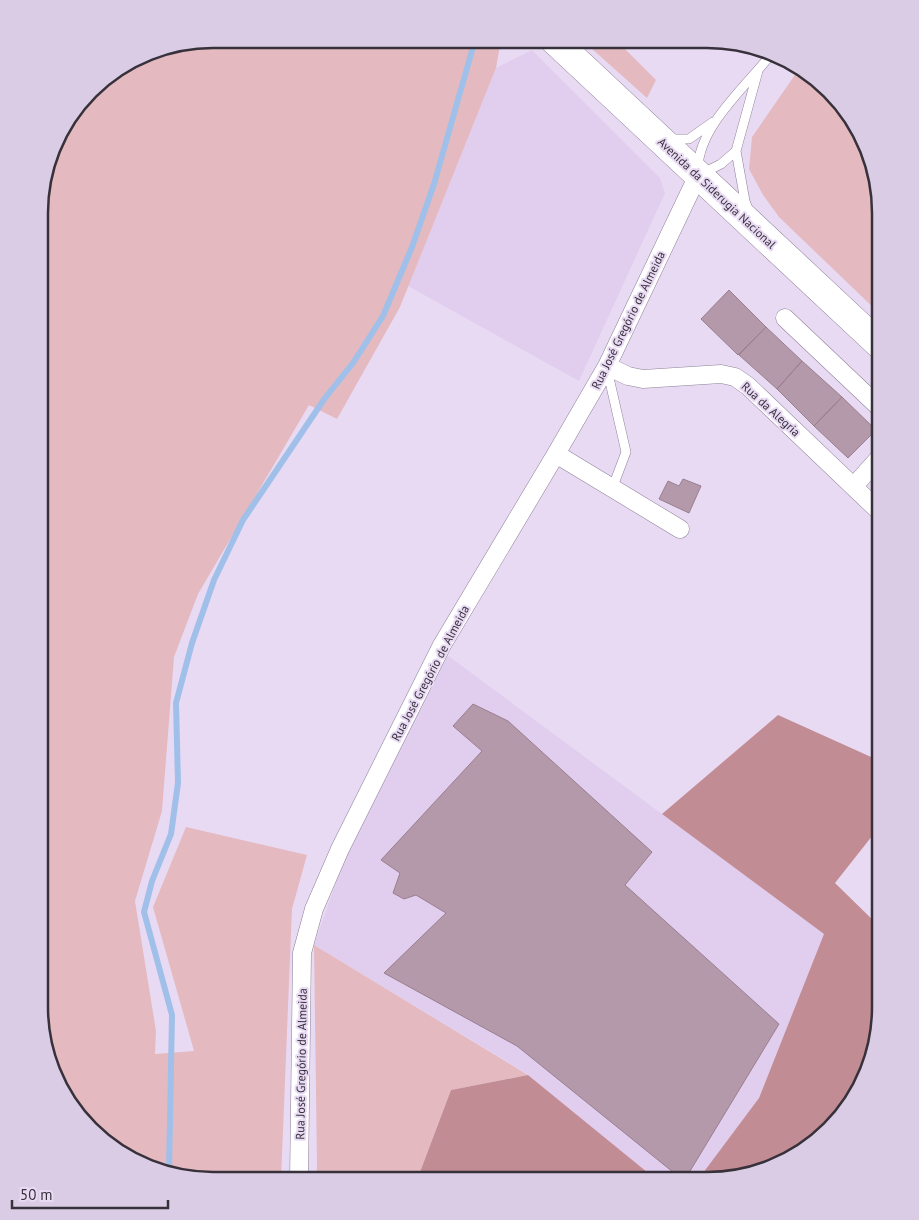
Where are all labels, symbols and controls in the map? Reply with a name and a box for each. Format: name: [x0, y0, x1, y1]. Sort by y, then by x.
street label: Avenida da Siderugia Nacional: [655, 134, 780, 252]
street label: Rua José Gregório de Almeida: [588, 249, 668, 391]
street label: Rua da Alegria: [738, 379, 804, 439]
street label: Rua José Gregório de Almeida: [388, 603, 472, 743]
street label: Rua José Gregório de Almeida: [292, 988, 310, 1140]
scale bar: [12, 1178, 169, 1210]
text: 50 m: [20, 1185, 53, 1204]

